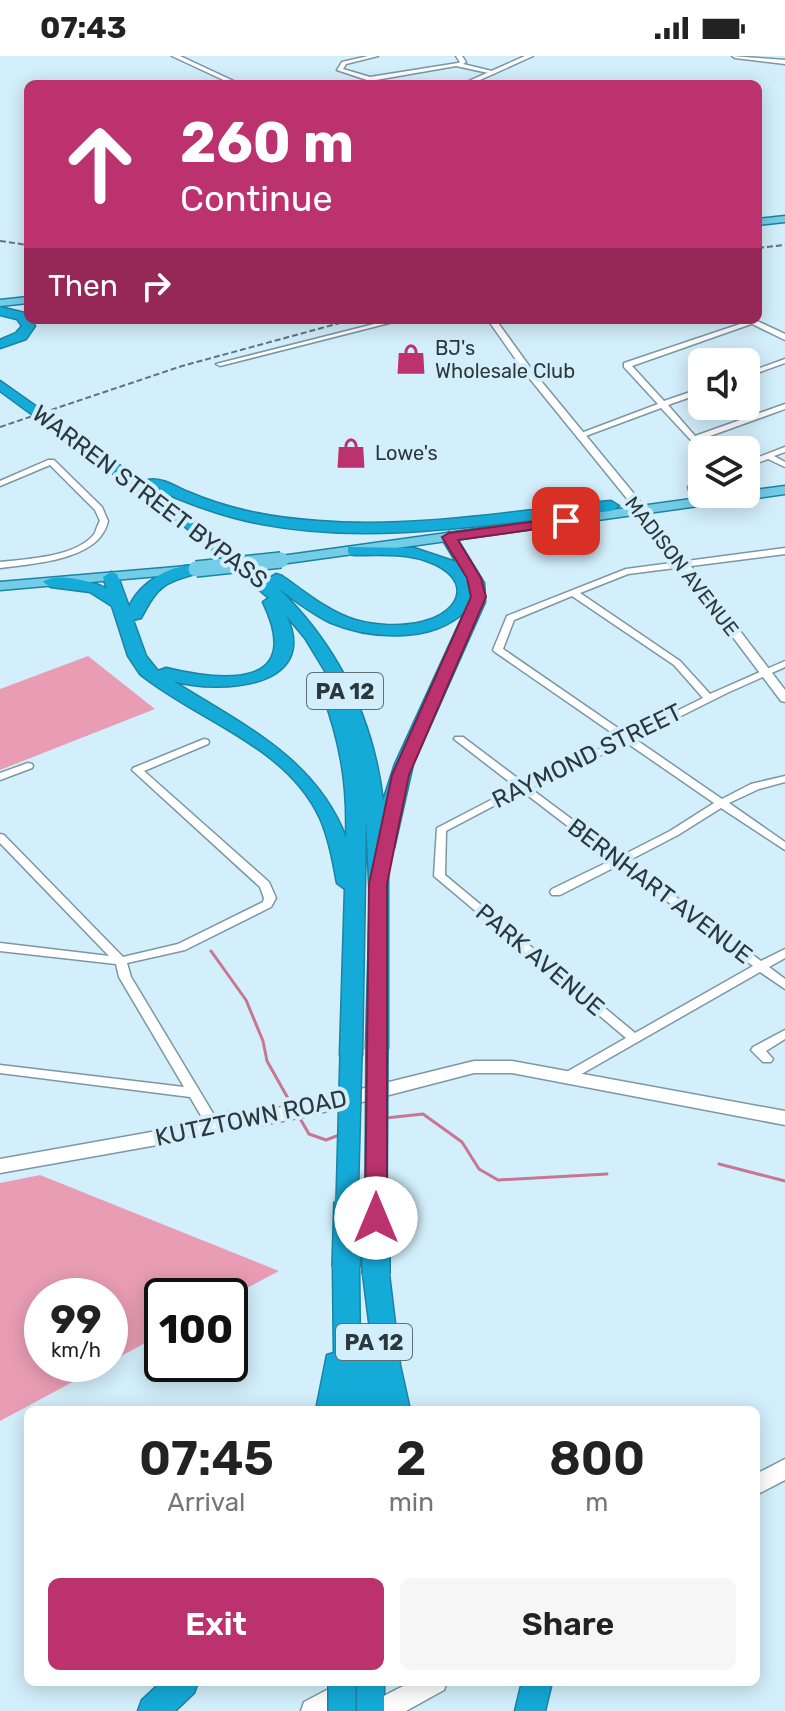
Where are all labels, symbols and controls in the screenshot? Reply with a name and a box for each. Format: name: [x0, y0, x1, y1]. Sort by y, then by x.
text: 07:43: [40, 10, 127, 46]
text: 260 m: [180, 110, 354, 176]
icon: ahead: [48, 112, 152, 216]
text: Continue: [180, 177, 333, 220]
icon: right: [134, 264, 178, 308]
text: Then: [48, 268, 118, 304]
place label: BJ's Wholesale Club: [435, 336, 575, 383]
shop icon: BJ's Wholesale Club: [394, 342, 428, 376]
map controls: [688, 348, 760, 508]
button: sound: [688, 348, 760, 420]
street label: WARREN STREET BYPASS: [27, 399, 273, 595]
shop icon: Lowe's: [334, 436, 368, 470]
button: layers: [688, 436, 760, 508]
place label: Lowe's: [375, 441, 438, 465]
pin: [532, 487, 600, 555]
street label: MADISON AVENUE: [620, 491, 744, 641]
icon: arrive: [544, 499, 588, 543]
road number: PA 12: [307, 673, 383, 709]
street label: RAYMOND STREET: [488, 698, 686, 814]
street label: BERNHART AVENUE: [562, 813, 758, 969]
street label: PARK AVENUE: [470, 898, 610, 1022]
street label: KUTZTOWN ROAD: [153, 1084, 349, 1152]
position arrow: [334, 1176, 418, 1260]
speed limit sign: 100: [144, 1278, 248, 1382]
text: 99: [50, 1296, 102, 1343]
road number: PA 12: [336, 1324, 412, 1360]
text: km/h: [51, 1338, 101, 1362]
text: 07:45: [139, 1430, 274, 1487]
text: 2: [396, 1430, 427, 1487]
text: 800: [549, 1430, 645, 1487]
text: Arrival: [167, 1487, 245, 1518]
text: min: [389, 1487, 434, 1518]
text: m: [585, 1487, 608, 1518]
button: Exit: [48, 1578, 384, 1670]
button: Share: [400, 1578, 736, 1670]

